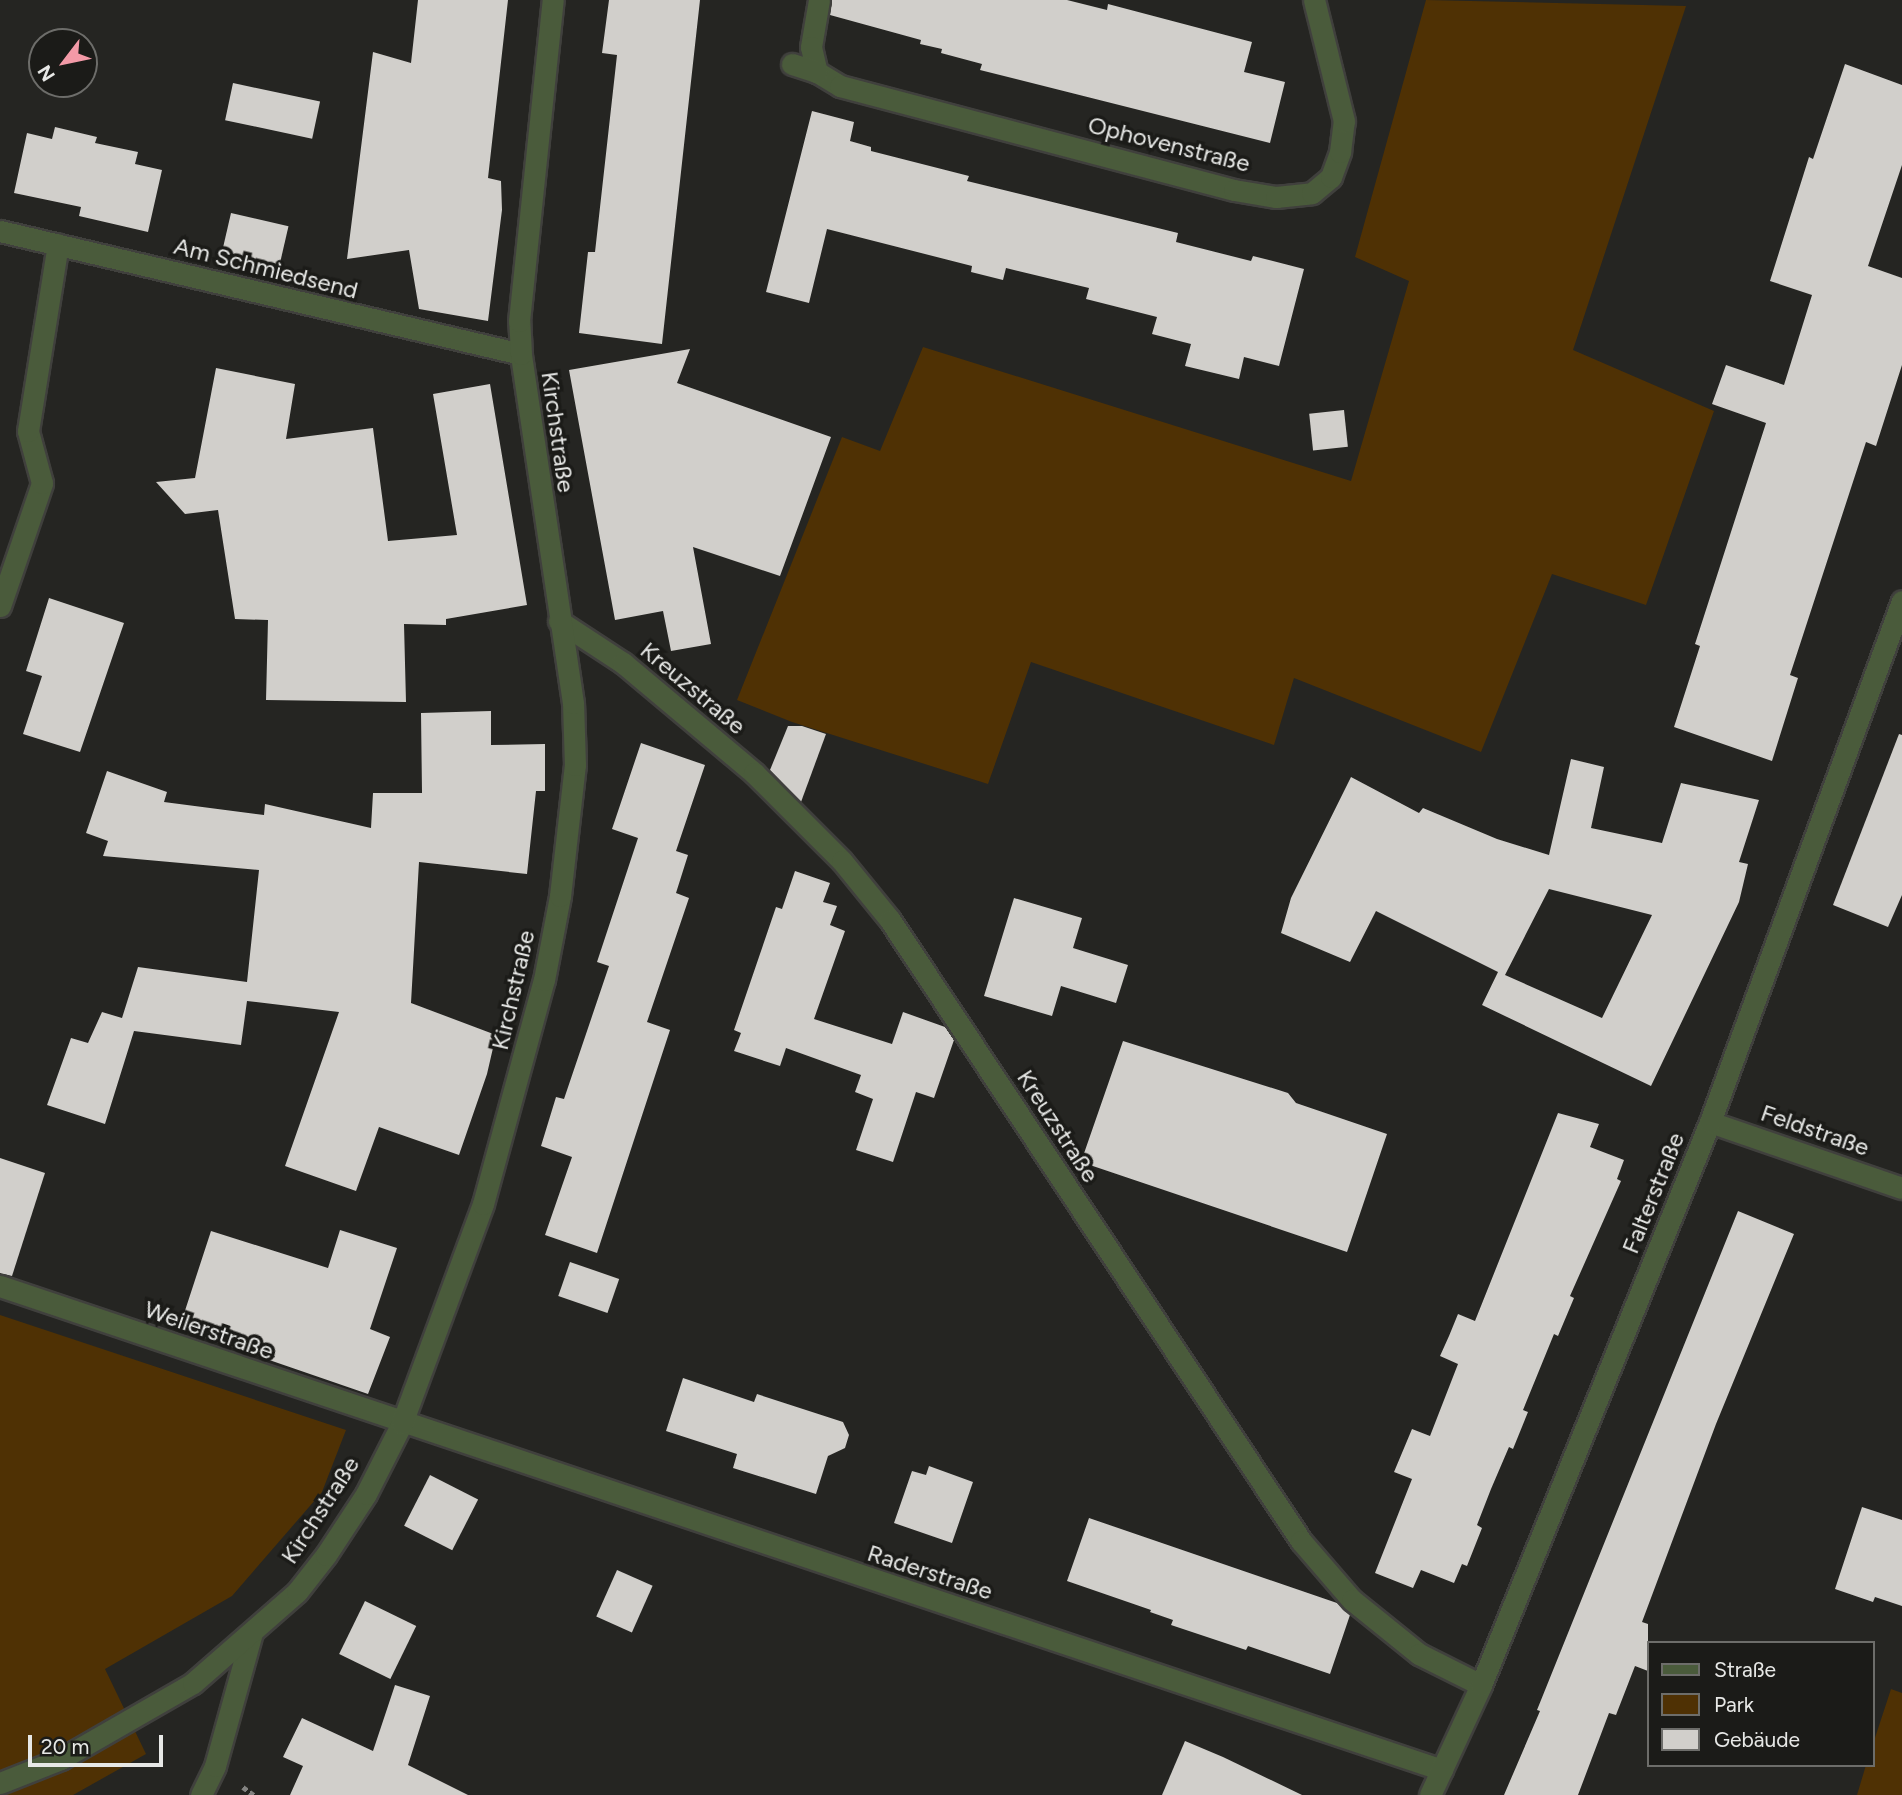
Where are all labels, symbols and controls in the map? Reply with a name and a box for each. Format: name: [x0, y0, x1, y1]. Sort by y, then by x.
north arrow: [28, 28, 98, 98]
text: N: [33, 61, 60, 86]
street label: Ophovenstraße: [1085, 110, 1253, 178]
street label: Am Schmiedsend: [171, 231, 361, 305]
street label: Kirchstraße: [535, 370, 581, 494]
street label: Kreuzstraße: [635, 636, 751, 740]
street label: Kirchstraße: [485, 927, 541, 1053]
street label: Kreuzstraße: [1011, 1064, 1105, 1188]
street label: Feldstraße: [1757, 1098, 1873, 1162]
street label: Falterstraße: [1616, 1128, 1690, 1258]
street label: Weilerstraße: [141, 1294, 277, 1366]
street label: Kirchstraße: [275, 1451, 365, 1569]
street label: Raderstraße: [864, 1538, 996, 1606]
legend: [1646, 1641, 1874, 1767]
text: Straße: [1714, 1657, 1776, 1682]
text: Park: [1714, 1692, 1754, 1717]
scale bar: [32, 1722, 166, 1766]
text: Gebäude: [1714, 1727, 1800, 1752]
text: 20 m: [41, 1734, 89, 1759]

